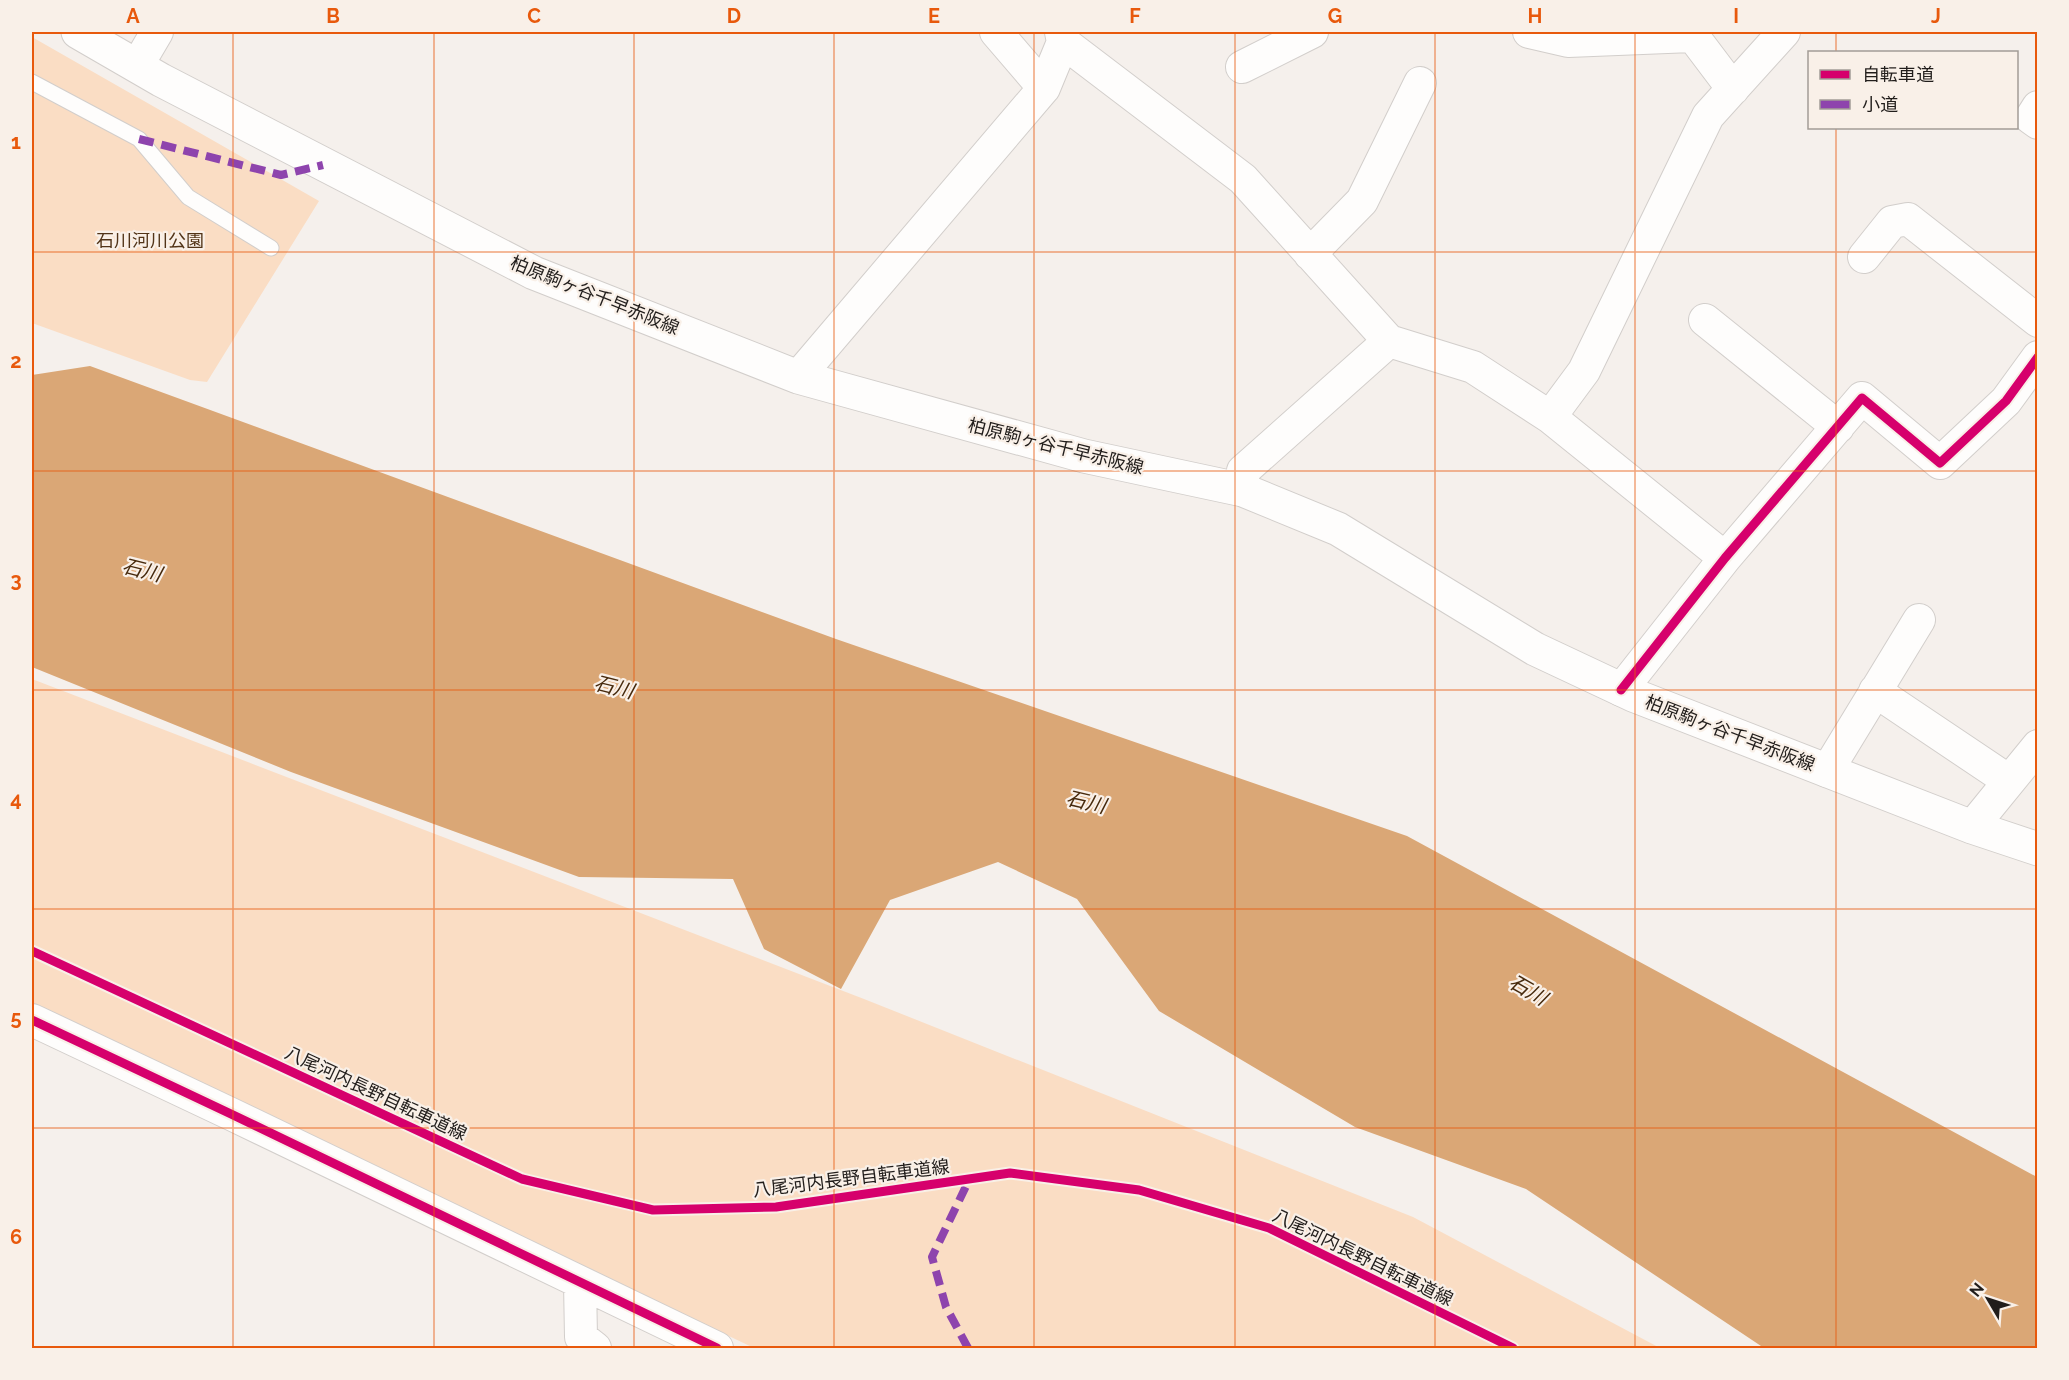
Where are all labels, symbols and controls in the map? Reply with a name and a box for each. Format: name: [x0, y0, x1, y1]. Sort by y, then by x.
text: A: [126, 4, 140, 28]
text: B: [326, 4, 340, 28]
text: C: [527, 4, 541, 28]
text: D: [727, 4, 741, 28]
text: E: [928, 4, 940, 28]
text: F: [1129, 4, 1141, 28]
text: G: [1328, 4, 1342, 28]
text: H: [1528, 4, 1542, 28]
text: I: [1733, 4, 1739, 28]
text: J: [1931, 4, 1941, 28]
legend: [1808, 51, 2018, 129]
text: 自転車道: [1862, 64, 1934, 85]
text: 小道: [1862, 94, 1898, 115]
text: 1: [11, 130, 21, 154]
park label: 石川河川公園: [96, 230, 204, 251]
street label: 柏原駒ヶ谷千早赤阪線: [508, 252, 682, 338]
text: 2: [10, 349, 22, 373]
street label: 柏原駒ヶ谷千早赤阪線: [966, 414, 1146, 478]
water label: 石川: [120, 554, 166, 587]
text: 3: [10, 568, 22, 592]
water label: 石川: [592, 671, 638, 704]
street label: 柏原駒ヶ谷千早赤阪線: [1642, 691, 1818, 775]
water label: 石川: [1064, 786, 1110, 819]
text: 4: [10, 787, 22, 811]
water label: 石川: [1505, 970, 1553, 1011]
text: 5: [10, 1006, 22, 1030]
street label: 八尾河内長野自転車道線: [282, 1042, 470, 1144]
street label: 八尾河内長野自転車道線: [751, 1156, 951, 1200]
street label: 八尾河内長野自転車道線: [1269, 1204, 1457, 1310]
text: 6: [10, 1225, 22, 1249]
north arrow: [1958, 1269, 2018, 1329]
text: N: [1966, 1279, 1988, 1301]

